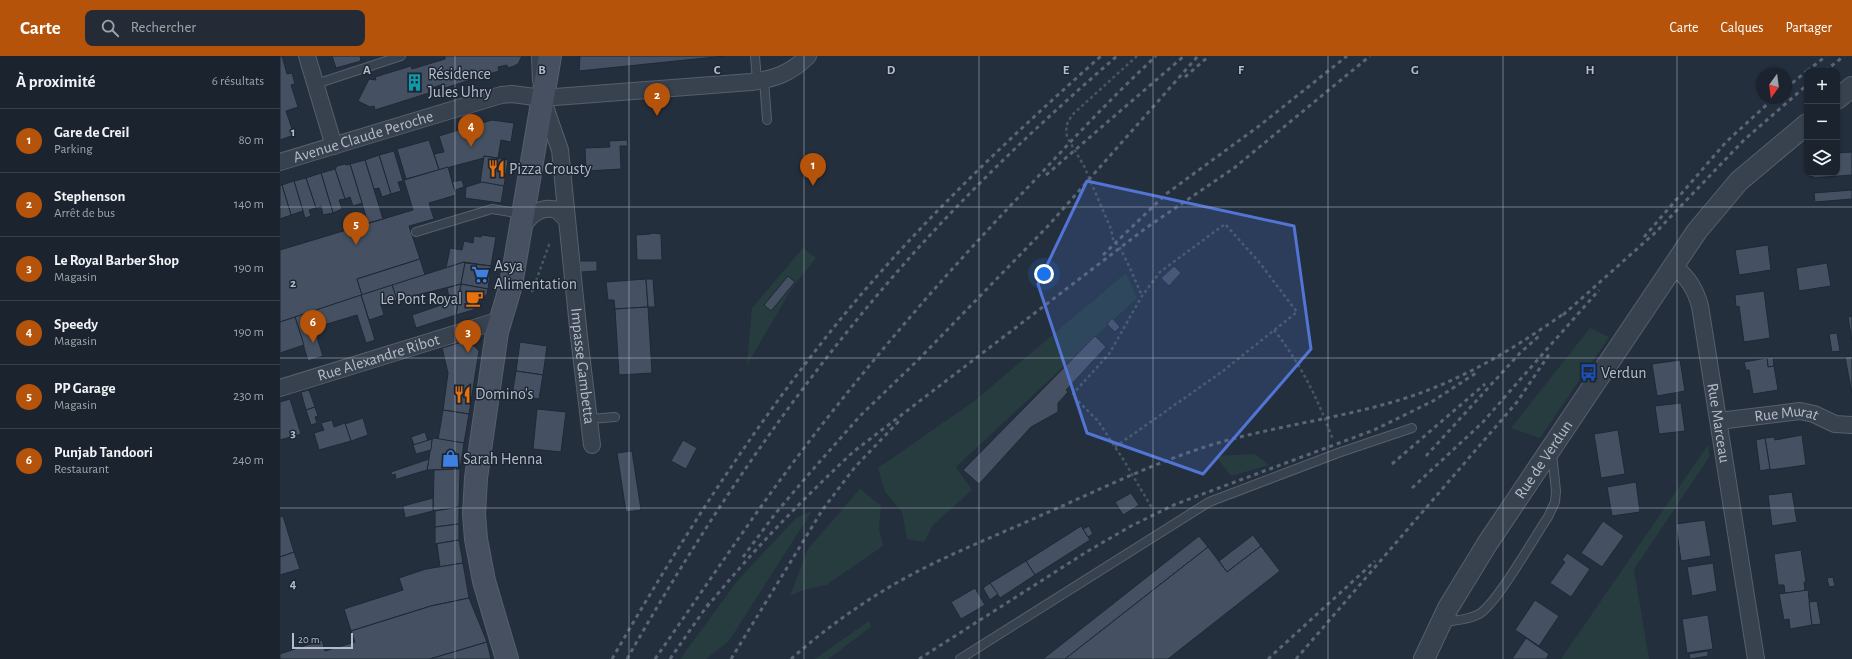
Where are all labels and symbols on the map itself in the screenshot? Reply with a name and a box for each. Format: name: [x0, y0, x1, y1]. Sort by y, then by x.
text: A: [363, 64, 371, 77]
text: B: [538, 64, 546, 77]
text: C: [714, 64, 721, 77]
text: D: [887, 64, 896, 77]
text: E: [1063, 64, 1070, 77]
text: F: [1238, 64, 1245, 77]
text: G: [1411, 64, 1419, 77]
text: H: [1585, 64, 1595, 77]
place label: Résidence Jules Uhry: [428, 66, 491, 101]
north arrow: [1756, 68, 1792, 104]
building icon: Résidence Jules Uhry: [405, 73, 425, 93]
pin: 2: [644, 83, 670, 116]
street label: Avenue Claude Peroche: [291, 108, 435, 166]
pin: 4: [458, 114, 484, 147]
text: 1: [291, 126, 295, 139]
pin: 1: [800, 153, 826, 186]
restaurant icon: Pizza Crousty: [486, 159, 506, 179]
place label: Pizza Crousty: [509, 161, 592, 178]
pin: 5: [343, 212, 369, 245]
place label: Asya Alimentation: [494, 258, 577, 292]
your location: [1034, 264, 1054, 284]
supermarket icon: Asya Alimentation: [471, 265, 491, 285]
text: 2: [290, 277, 296, 290]
cafe icon: Le Pont Royal: [465, 289, 485, 309]
place label: Le Pont Royal: [380, 291, 462, 308]
street label: Impasse Gambetta: [568, 307, 597, 425]
pin: 6: [300, 310, 326, 343]
pin: 3: [455, 320, 481, 353]
street label: Rue Alexandre Ribot: [315, 331, 441, 384]
bus stop icon: Verdun: [1578, 363, 1598, 383]
place label: Verdun: [1601, 365, 1646, 381]
street label: Rue Marceau: [1704, 382, 1733, 464]
restaurant icon: Domino's: [452, 384, 472, 404]
place label: Domino's: [475, 386, 534, 402]
street label: Rue Murat: [1753, 403, 1821, 425]
street label: Rue de Verdun: [1512, 418, 1576, 502]
text: 3: [290, 427, 296, 440]
shop icon: Sarah Henna: [440, 449, 460, 469]
place label: Sarah Henna: [463, 451, 543, 467]
text: 4: [290, 578, 297, 591]
scale bar: [292, 631, 353, 650]

